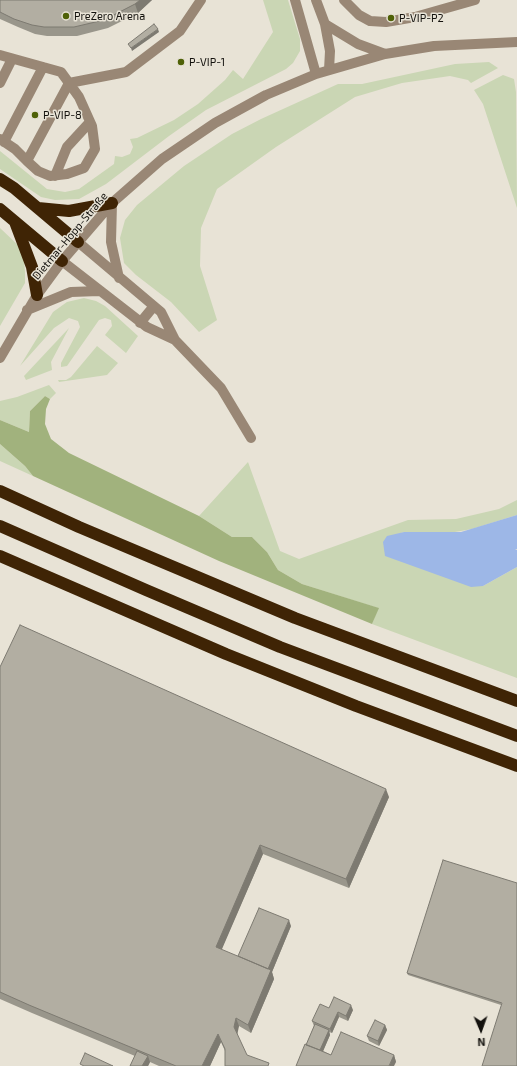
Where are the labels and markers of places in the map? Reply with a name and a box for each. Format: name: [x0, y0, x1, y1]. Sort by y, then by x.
place label: PreZero Arena: [74, 9, 145, 23]
marker: PreZero Arena: [61, 11, 71, 21]
place label: P-VIP-P2: [399, 11, 444, 25]
marker: P-VIP-P2: [386, 13, 396, 23]
place label: P-VIP-1: [189, 55, 225, 69]
marker: P-VIP-1: [176, 57, 186, 67]
place label: P-VIP-8: [43, 108, 82, 122]
marker: P-VIP-8: [30, 110, 40, 120]

